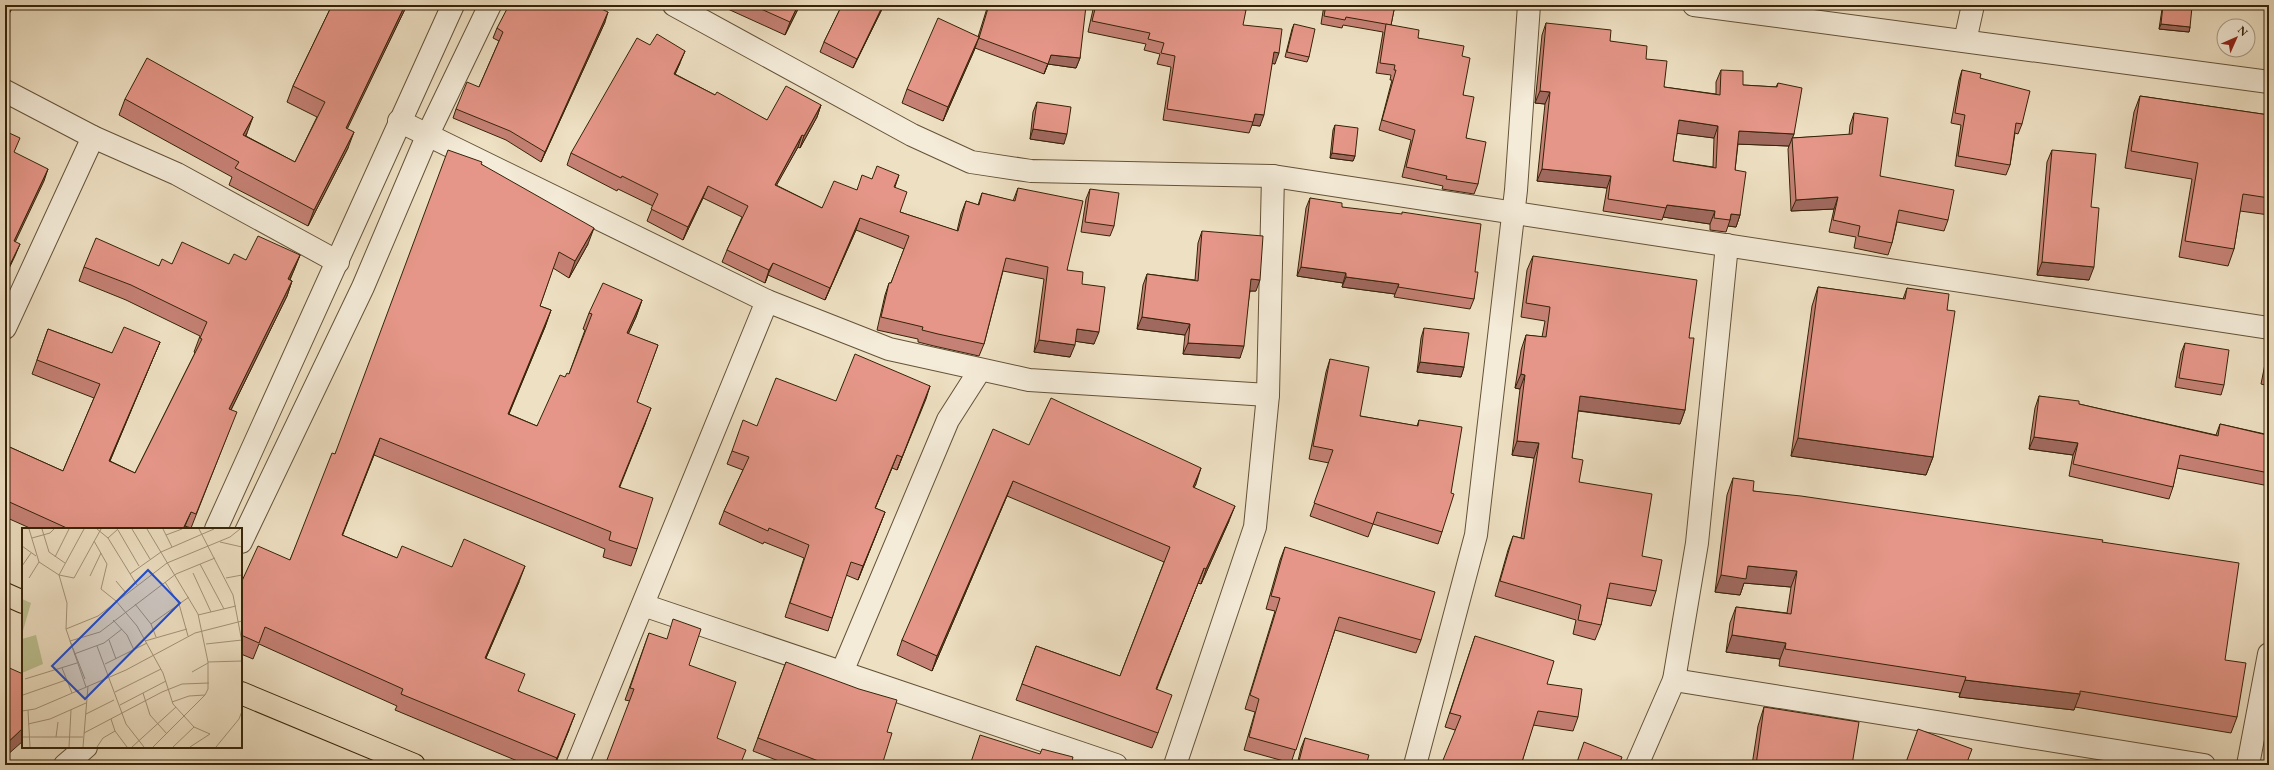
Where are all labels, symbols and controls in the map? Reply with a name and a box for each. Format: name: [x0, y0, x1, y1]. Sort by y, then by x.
north arrow: [2216, 18, 2256, 58]
text: N: [2235, 23, 2251, 39]
inset map: [22, 528, 242, 748]

